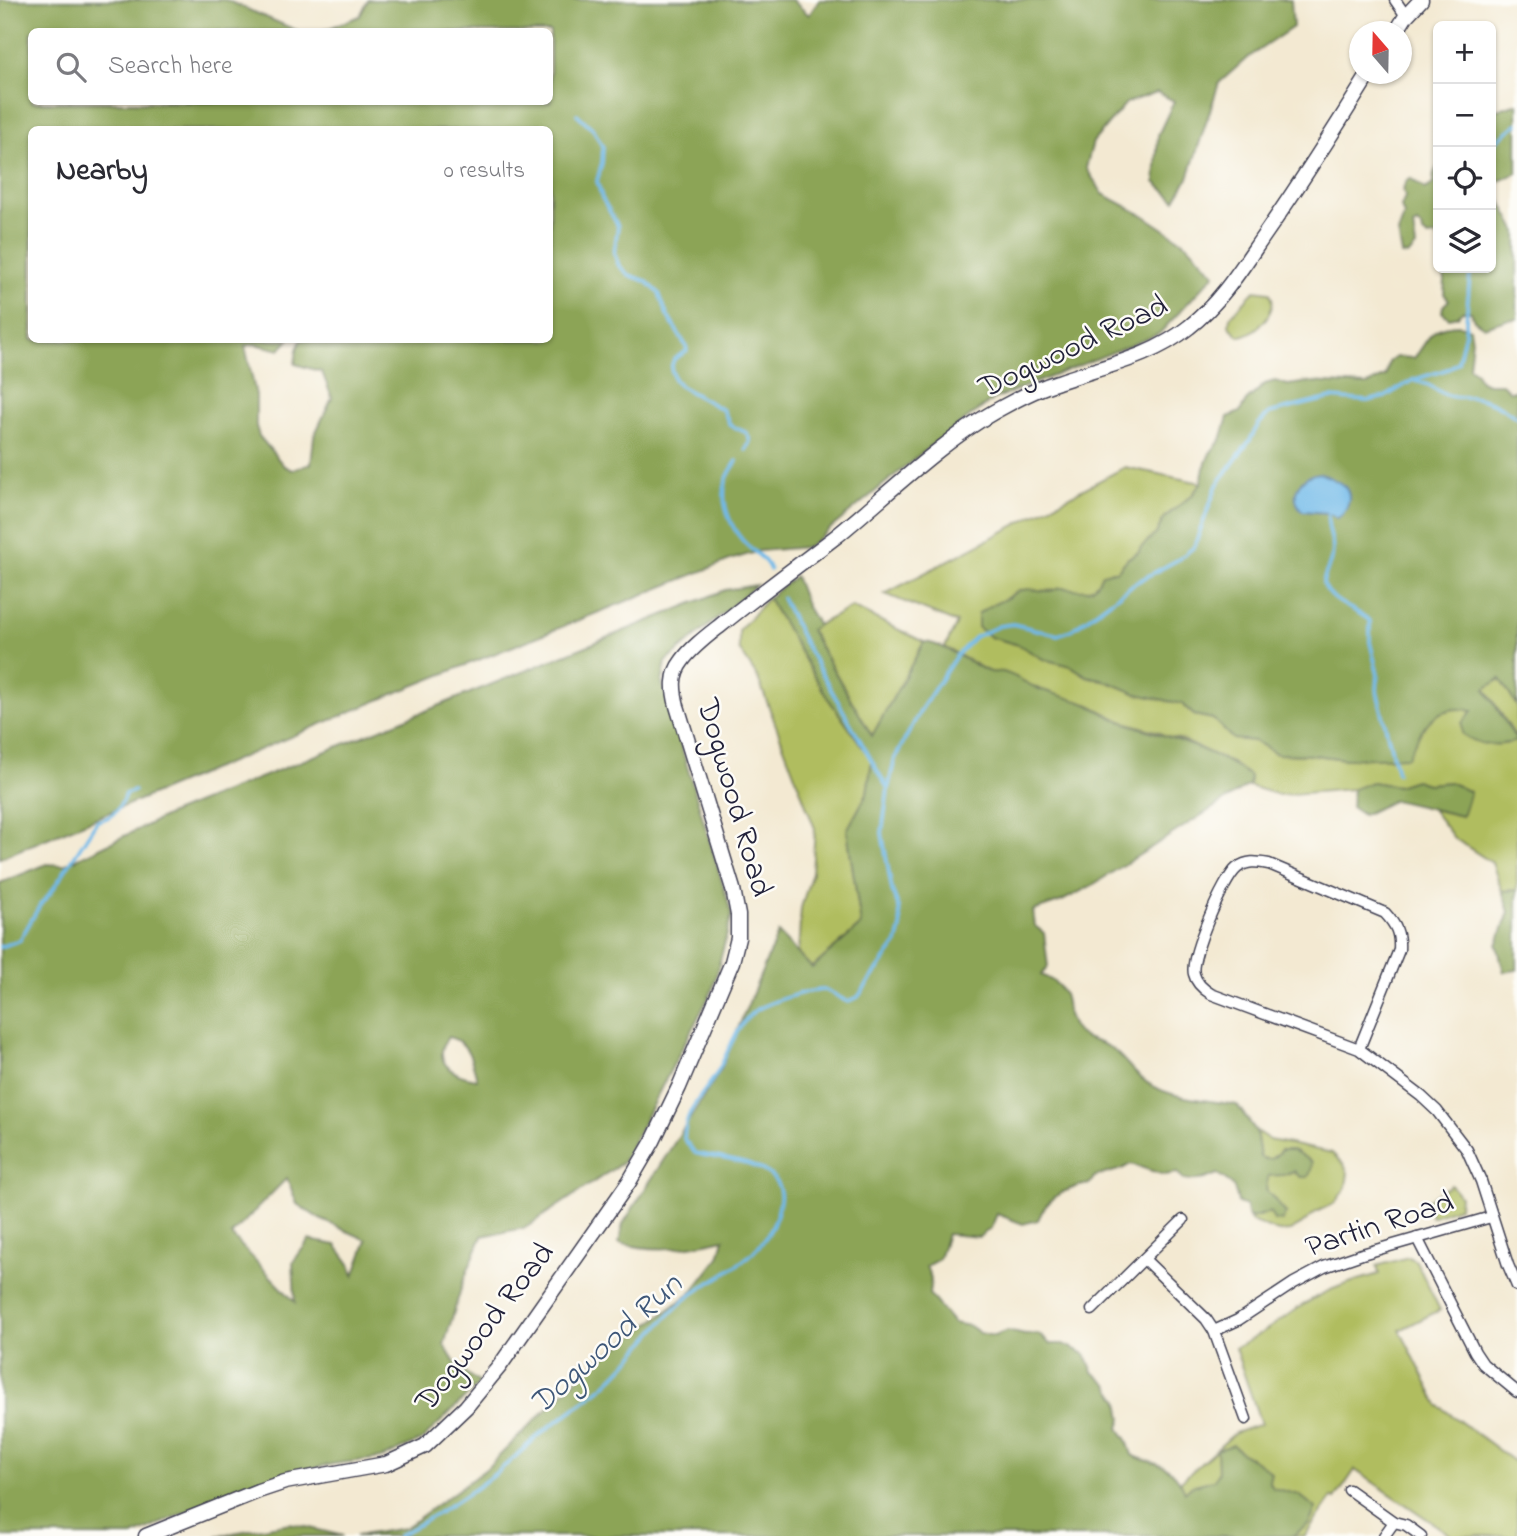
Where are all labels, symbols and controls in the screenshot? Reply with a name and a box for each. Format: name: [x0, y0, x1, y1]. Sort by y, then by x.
north arrow: [1349, 21, 1412, 84]
map controls: [1433, 21, 1496, 273]
button: +: [1433, 21, 1496, 84]
search box: [28, 28, 553, 105]
icon: search: [52, 48, 90, 86]
text: Search here: [108, 48, 233, 86]
button: −: [1433, 84, 1496, 147]
button: locate: [1433, 147, 1496, 210]
text: Nearby: [56, 150, 148, 194]
text: 0 results: [444, 155, 525, 188]
button: layers: [1433, 210, 1496, 273]
street label: Dogwood Road: [971, 284, 1176, 413]
street label: Dogwood Road: [682, 692, 784, 903]
street label: Partin Road: [1300, 1180, 1460, 1272]
street label: Dogwood Road: [404, 1233, 567, 1424]
water label: Dogwood Run: [520, 1262, 696, 1428]

